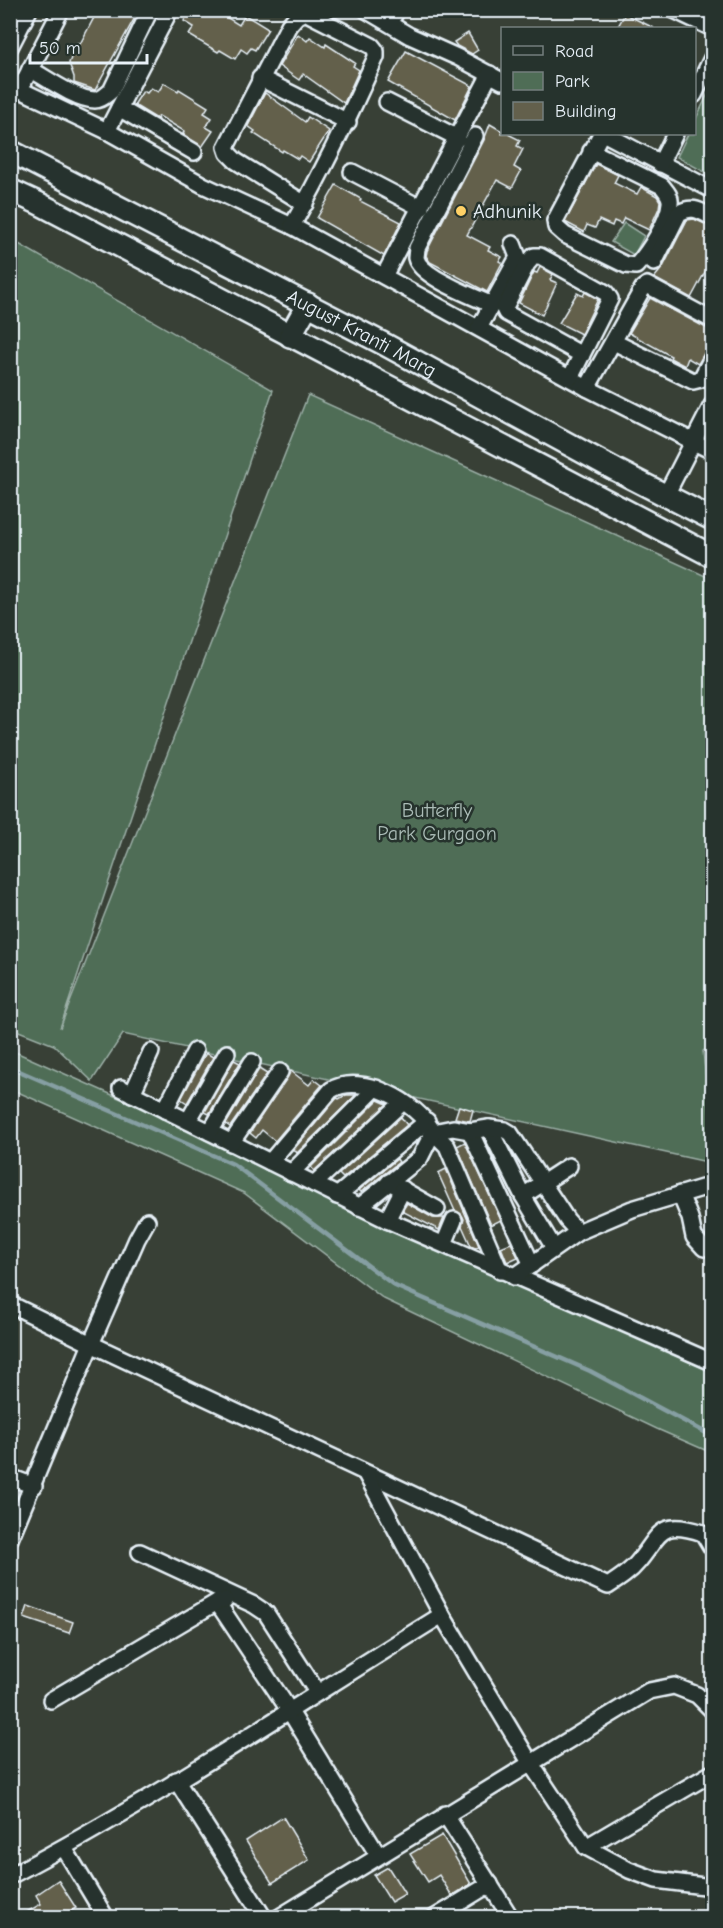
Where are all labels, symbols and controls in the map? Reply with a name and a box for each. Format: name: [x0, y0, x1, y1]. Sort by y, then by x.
scale bar: [30, 27, 147, 65]
legend: [501, 27, 696, 135]
text: 50 m: [39, 38, 81, 59]
text: Road: [555, 41, 594, 62]
text: Park: [555, 71, 590, 92]
text: Building: [555, 101, 617, 122]
place label: Adhunik: [473, 200, 542, 223]
marker: Adhunik: [454, 204, 468, 218]
street label: August Kranti Marg: [283, 284, 440, 382]
park label: Butterfly Park Gurgaon: [377, 799, 497, 845]

